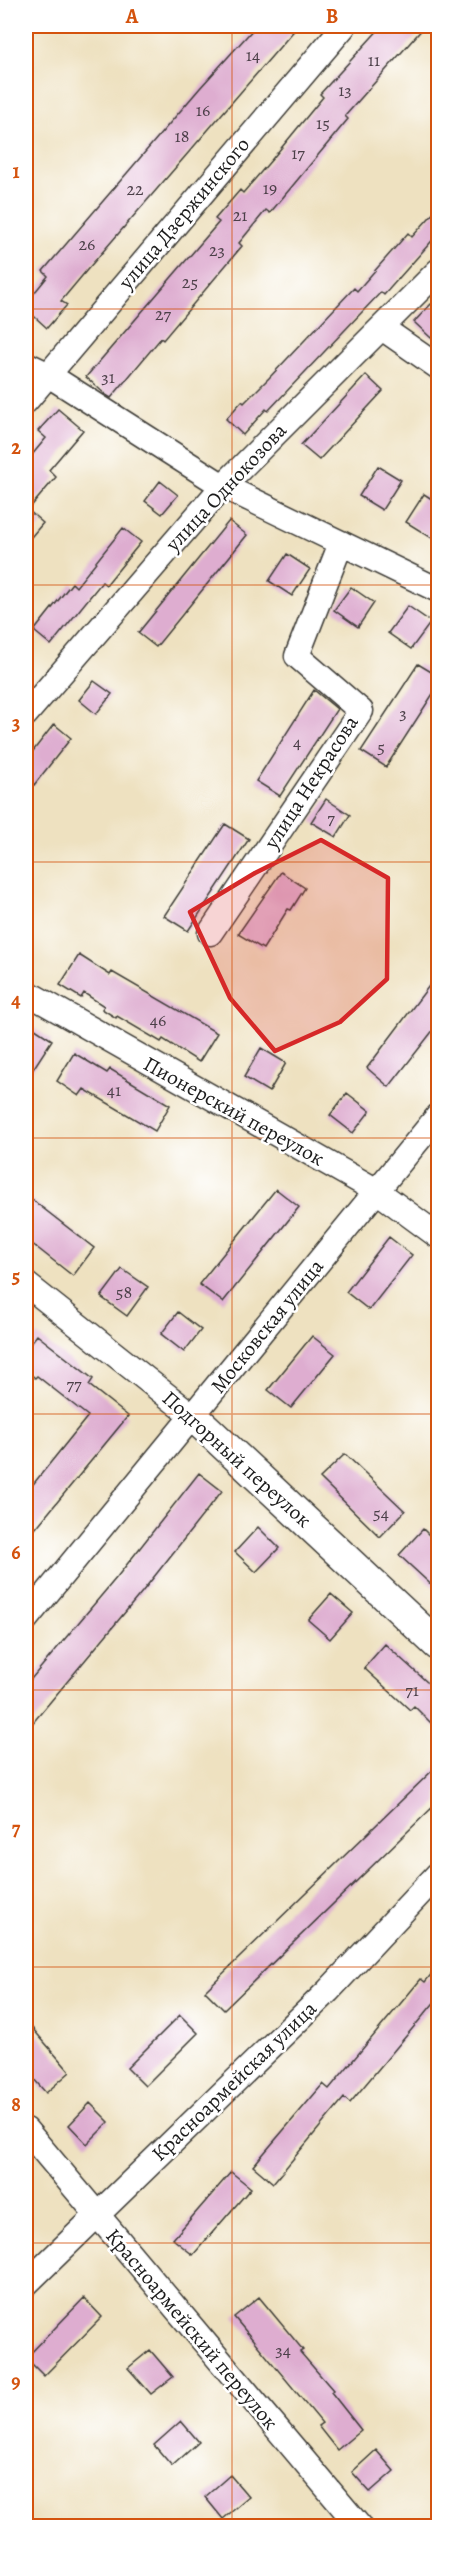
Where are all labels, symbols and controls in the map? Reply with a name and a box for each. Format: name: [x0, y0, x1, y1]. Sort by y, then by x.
text: A: [125, 3, 139, 30]
text: B: [326, 3, 338, 30]
house number: 14: [246, 43, 260, 67]
house number: 11: [368, 48, 380, 72]
house number: 13: [338, 78, 352, 102]
house number: 16: [196, 98, 210, 122]
house number: 15: [316, 111, 330, 135]
house number: 18: [175, 124, 189, 148]
street label: улица Дзержинского: [111, 131, 256, 296]
house number: 17: [291, 141, 305, 165]
text: 1: [12, 158, 20, 185]
house number: 19: [263, 176, 277, 200]
house number: 22: [126, 177, 144, 201]
house number: 21: [233, 203, 247, 227]
house number: 26: [79, 232, 95, 256]
house number: 23: [209, 238, 225, 262]
house number: 25: [182, 270, 198, 294]
house number: 27: [155, 302, 171, 326]
house number: 31: [101, 365, 115, 389]
street label: улица Однокозова: [159, 417, 293, 558]
text: 2: [11, 434, 21, 461]
house number: 3: [399, 701, 407, 725]
text: 3: [12, 710, 20, 737]
street label: улица Некрасова: [257, 710, 365, 855]
house number: 4: [293, 730, 301, 754]
house number: 5: [377, 735, 385, 759]
house number: 7: [327, 806, 335, 830]
text: 4: [11, 987, 21, 1014]
house number: 46: [150, 1008, 166, 1032]
street label: Пионерский переулок: [139, 1050, 330, 1172]
house number: 41: [107, 1078, 121, 1102]
street label: Московская улица: [204, 1253, 330, 1399]
text: 5: [12, 1263, 20, 1290]
house number: 58: [116, 1280, 132, 1304]
house number: 77: [66, 1372, 82, 1396]
street label: Подгорный переулок: [156, 1384, 318, 1534]
house number: 54: [373, 1501, 389, 1525]
text: 6: [11, 1539, 21, 1566]
house number: 71: [405, 1678, 419, 1702]
text: 7: [12, 1815, 21, 1842]
street label: Красноармейская улица: [145, 1994, 323, 2167]
text: 8: [11, 2091, 21, 2118]
street label: Красноармейский переулок: [99, 2222, 285, 2436]
house number: 34: [275, 2338, 291, 2362]
text: 9: [11, 2368, 21, 2395]

